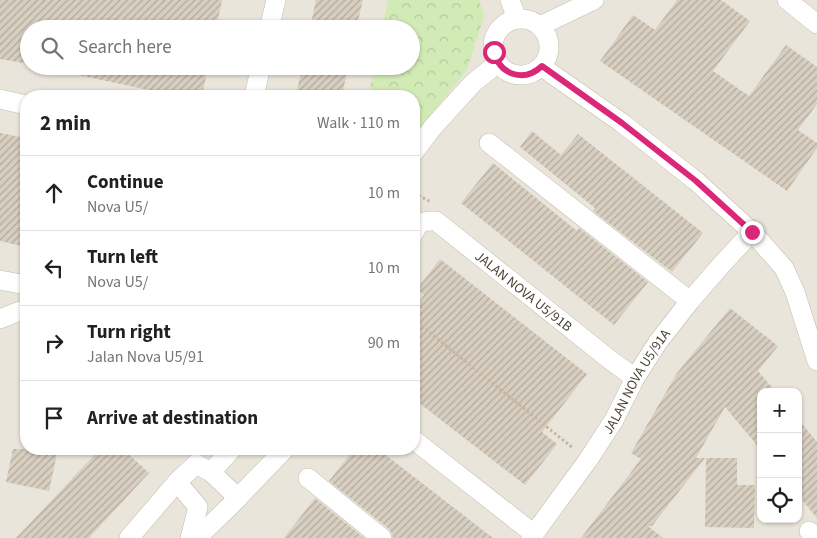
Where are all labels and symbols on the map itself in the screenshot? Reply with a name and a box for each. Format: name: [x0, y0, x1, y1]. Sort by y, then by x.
route start: [483, 41, 506, 64]
route end: [741, 221, 764, 244]
street label: JALAN NOVA U5/91B: [470, 247, 576, 337]
street label: JALAN NOVA U5/91A: [598, 325, 676, 438]

